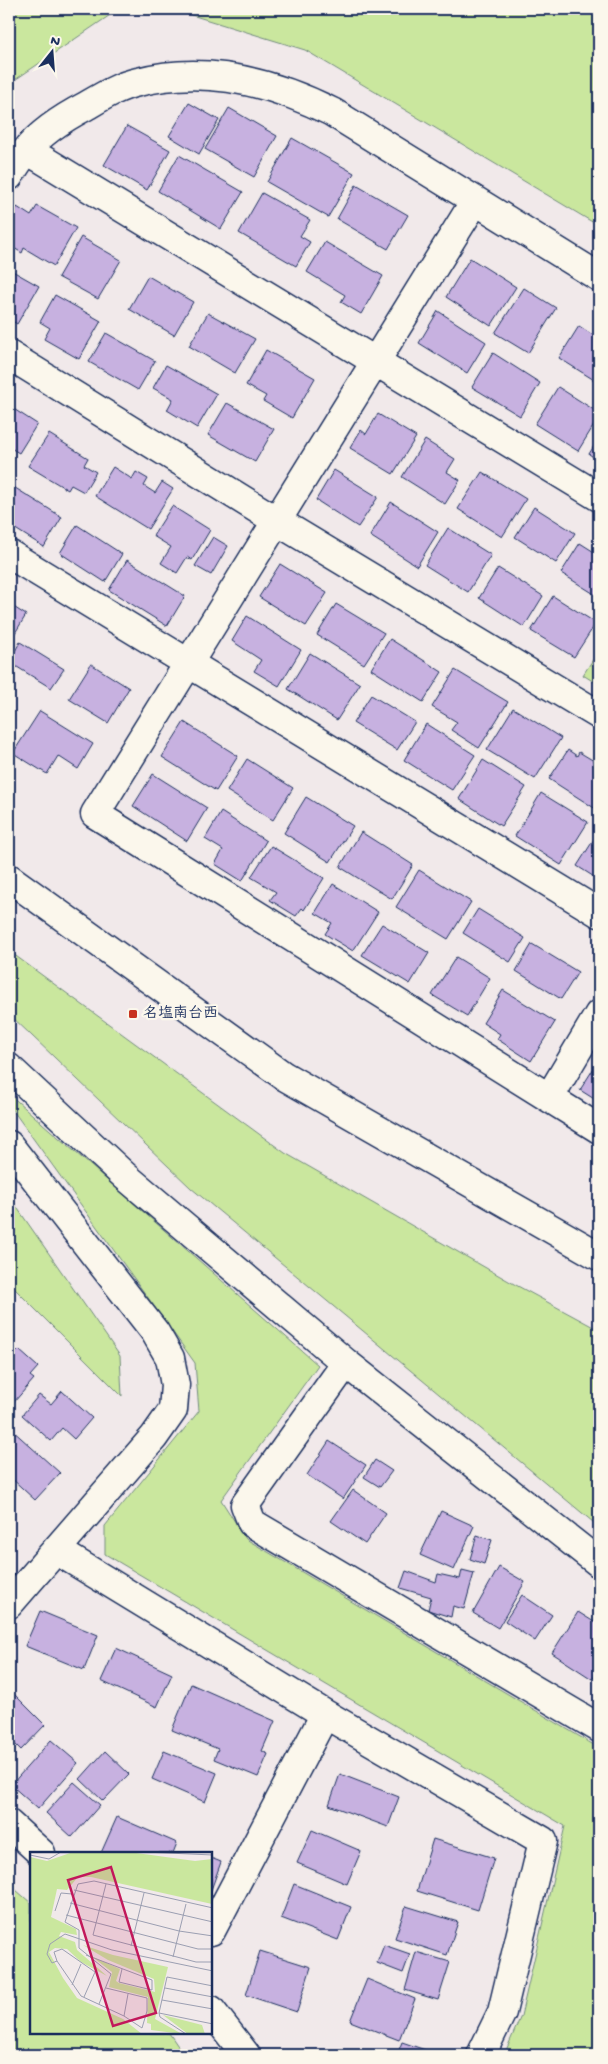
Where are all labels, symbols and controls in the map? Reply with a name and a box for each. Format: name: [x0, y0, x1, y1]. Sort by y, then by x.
north arrow: [28, 28, 78, 78]
text: N: [48, 32, 62, 51]
place label: 名塩南台西: [143, 1004, 218, 1023]
marker: 名塩南台西: [127, 1008, 139, 1020]
inset map: [30, 1852, 212, 2034]

